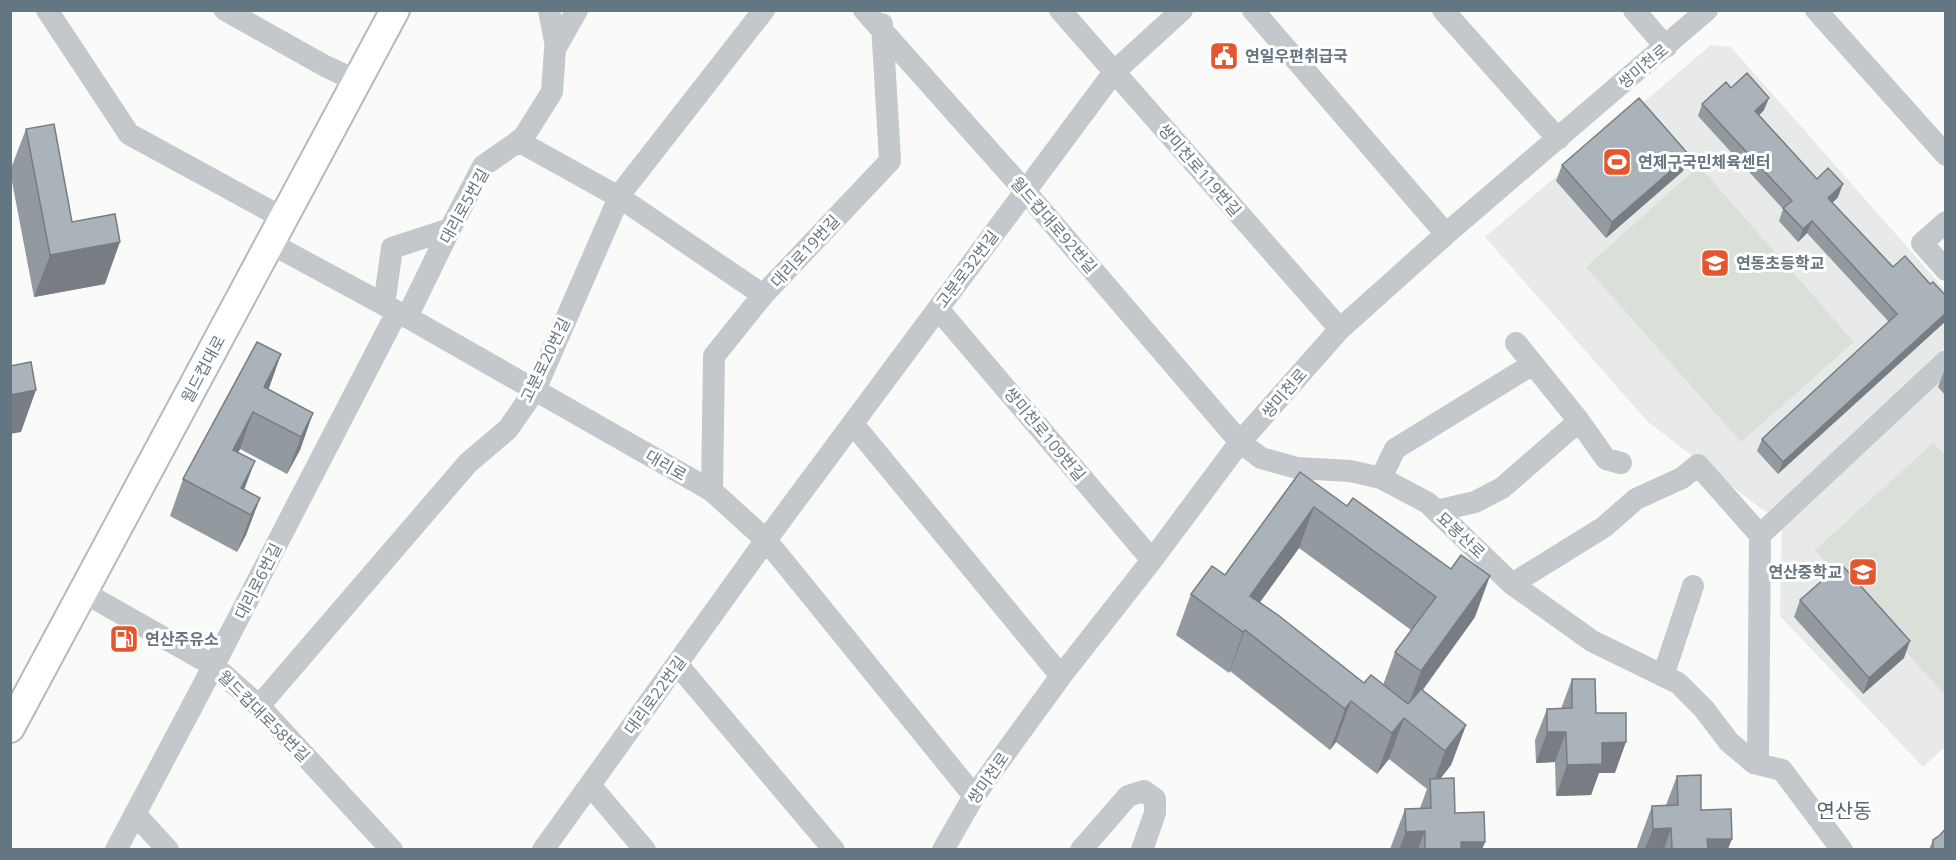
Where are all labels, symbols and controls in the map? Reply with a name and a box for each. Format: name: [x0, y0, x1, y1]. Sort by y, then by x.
street label: 쌍미천로: [1613, 38, 1673, 93]
public building icon: 연일우편취급국: [1208, 40, 1240, 72]
place label: 연일우편취급국: [1245, 45, 1348, 67]
street label: 쌍미천로119번길: [1154, 119, 1246, 221]
sports icon: 연제구국민체육센터: [1601, 146, 1633, 178]
place label: 연제구국민체육센터: [1638, 151, 1770, 173]
street label: 대리로5번길: [434, 164, 494, 248]
street label: 월드컵대로92번길: [1006, 172, 1102, 278]
street label: 대리로19번길: [766, 210, 844, 292]
street label: 고분로32번길: [931, 226, 1003, 312]
school or university icon: 연동초등학교: [1699, 247, 1731, 279]
place label: 연동초등학교: [1736, 252, 1825, 274]
street label: 고분로20번길: [515, 314, 575, 406]
street label: 월드컵대로: [176, 331, 230, 407]
street label: 쌍미천로: [1256, 363, 1312, 422]
street label: 쌍미천로109번길: [999, 383, 1091, 485]
street label: 대리로: [641, 444, 691, 486]
street label: 묘봉산로: [1432, 507, 1490, 563]
street label: 대리로6번길: [229, 539, 287, 623]
school or university icon: 연산중학교: [1847, 556, 1879, 588]
place label: 연산중학교: [1768, 561, 1842, 583]
fuel station icon: 연산주유소: [108, 623, 140, 655]
place label: 연산주유소: [145, 628, 219, 650]
street label: 대리로22번길: [619, 651, 691, 739]
street label: 월드컵대로58번길: [213, 665, 315, 767]
street label: 쌍미천로: [962, 747, 1014, 808]
district label: 연산동: [1816, 797, 1872, 824]

